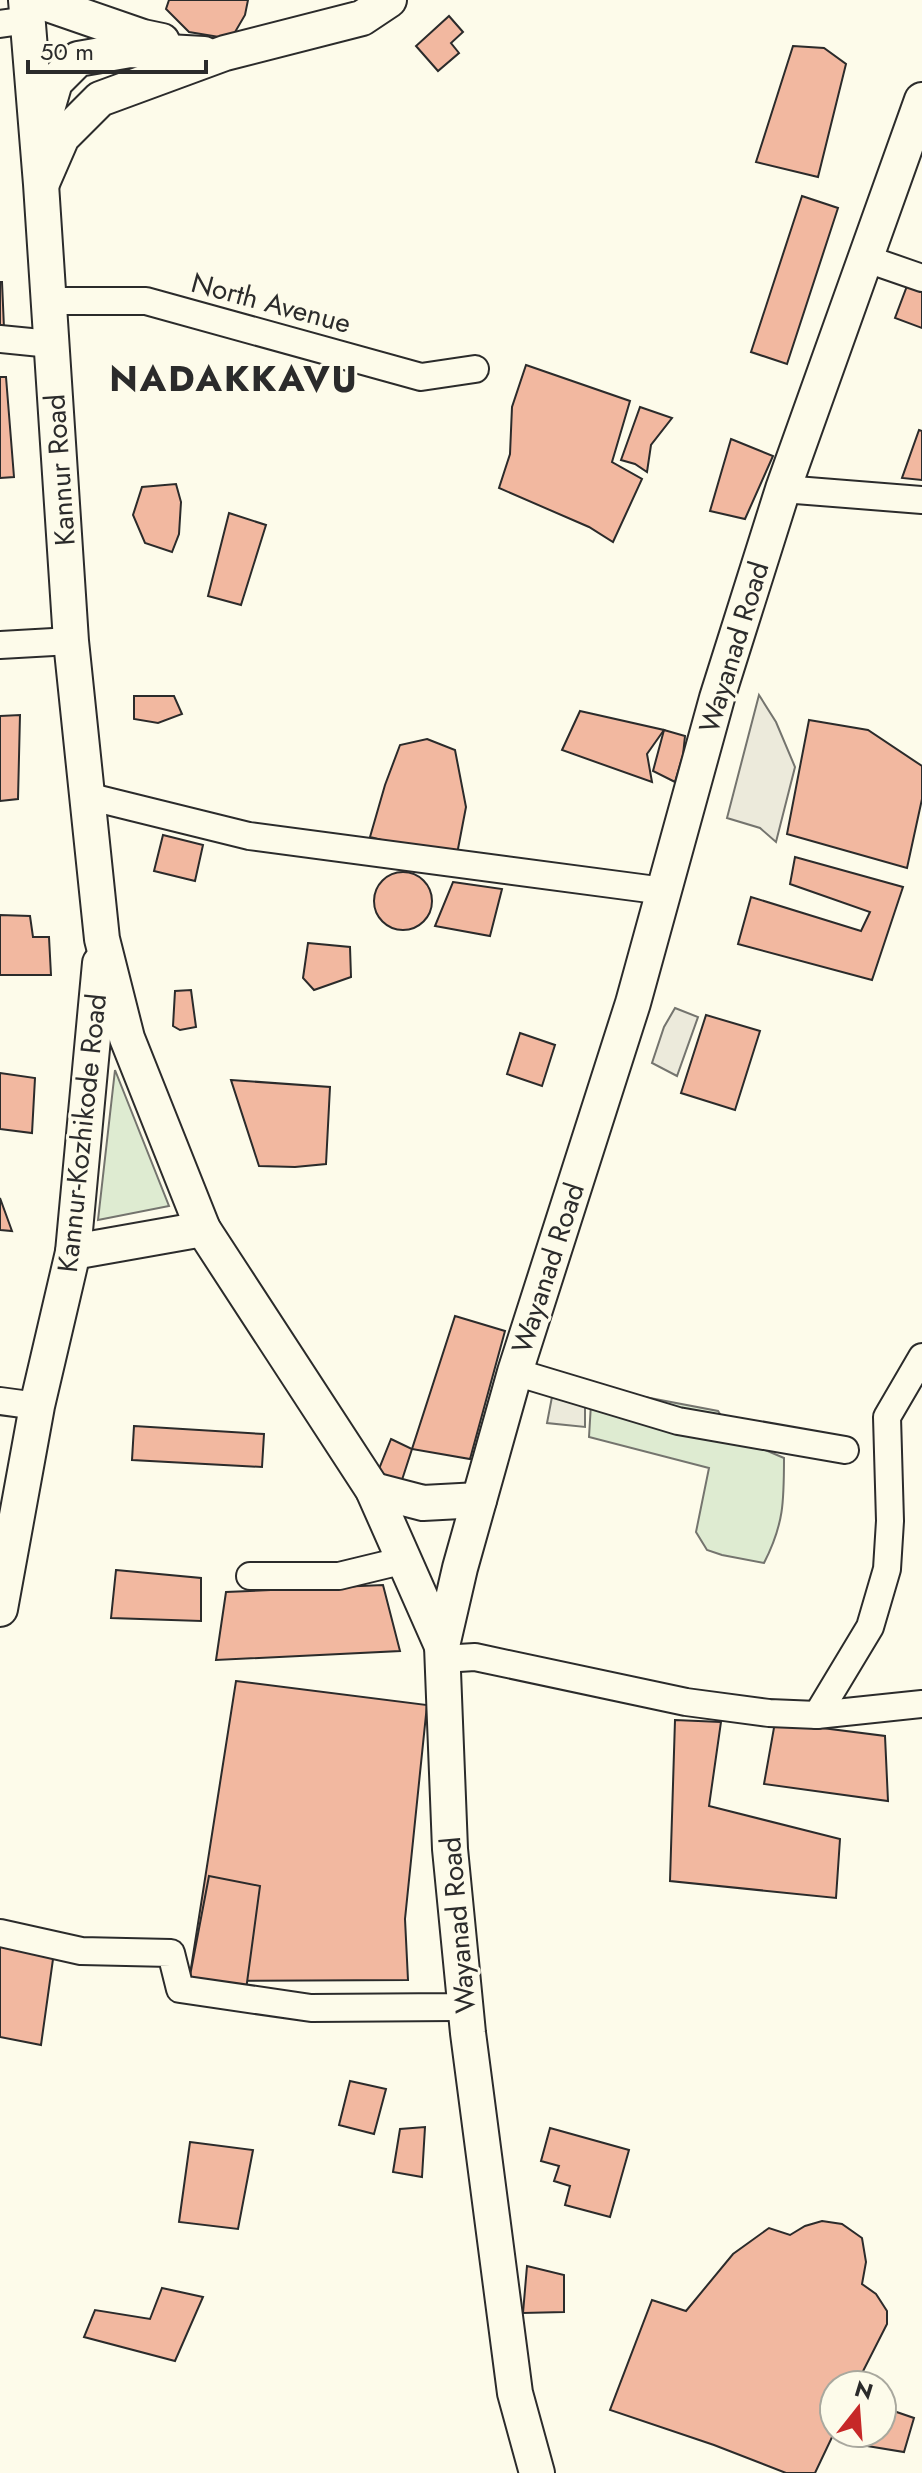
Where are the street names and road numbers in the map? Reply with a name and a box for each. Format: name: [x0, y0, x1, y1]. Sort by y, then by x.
street label: North Avenue: [187, 262, 355, 344]
street label: Kannur Road: [34, 393, 86, 547]
street label: Wayanad Road: [689, 556, 779, 738]
street label: Kannur-Kozhikode Road: [47, 992, 117, 1274]
street label: Wayanad Road: [501, 1178, 595, 1358]
street label: Wayanad Road: [430, 1835, 486, 2015]

